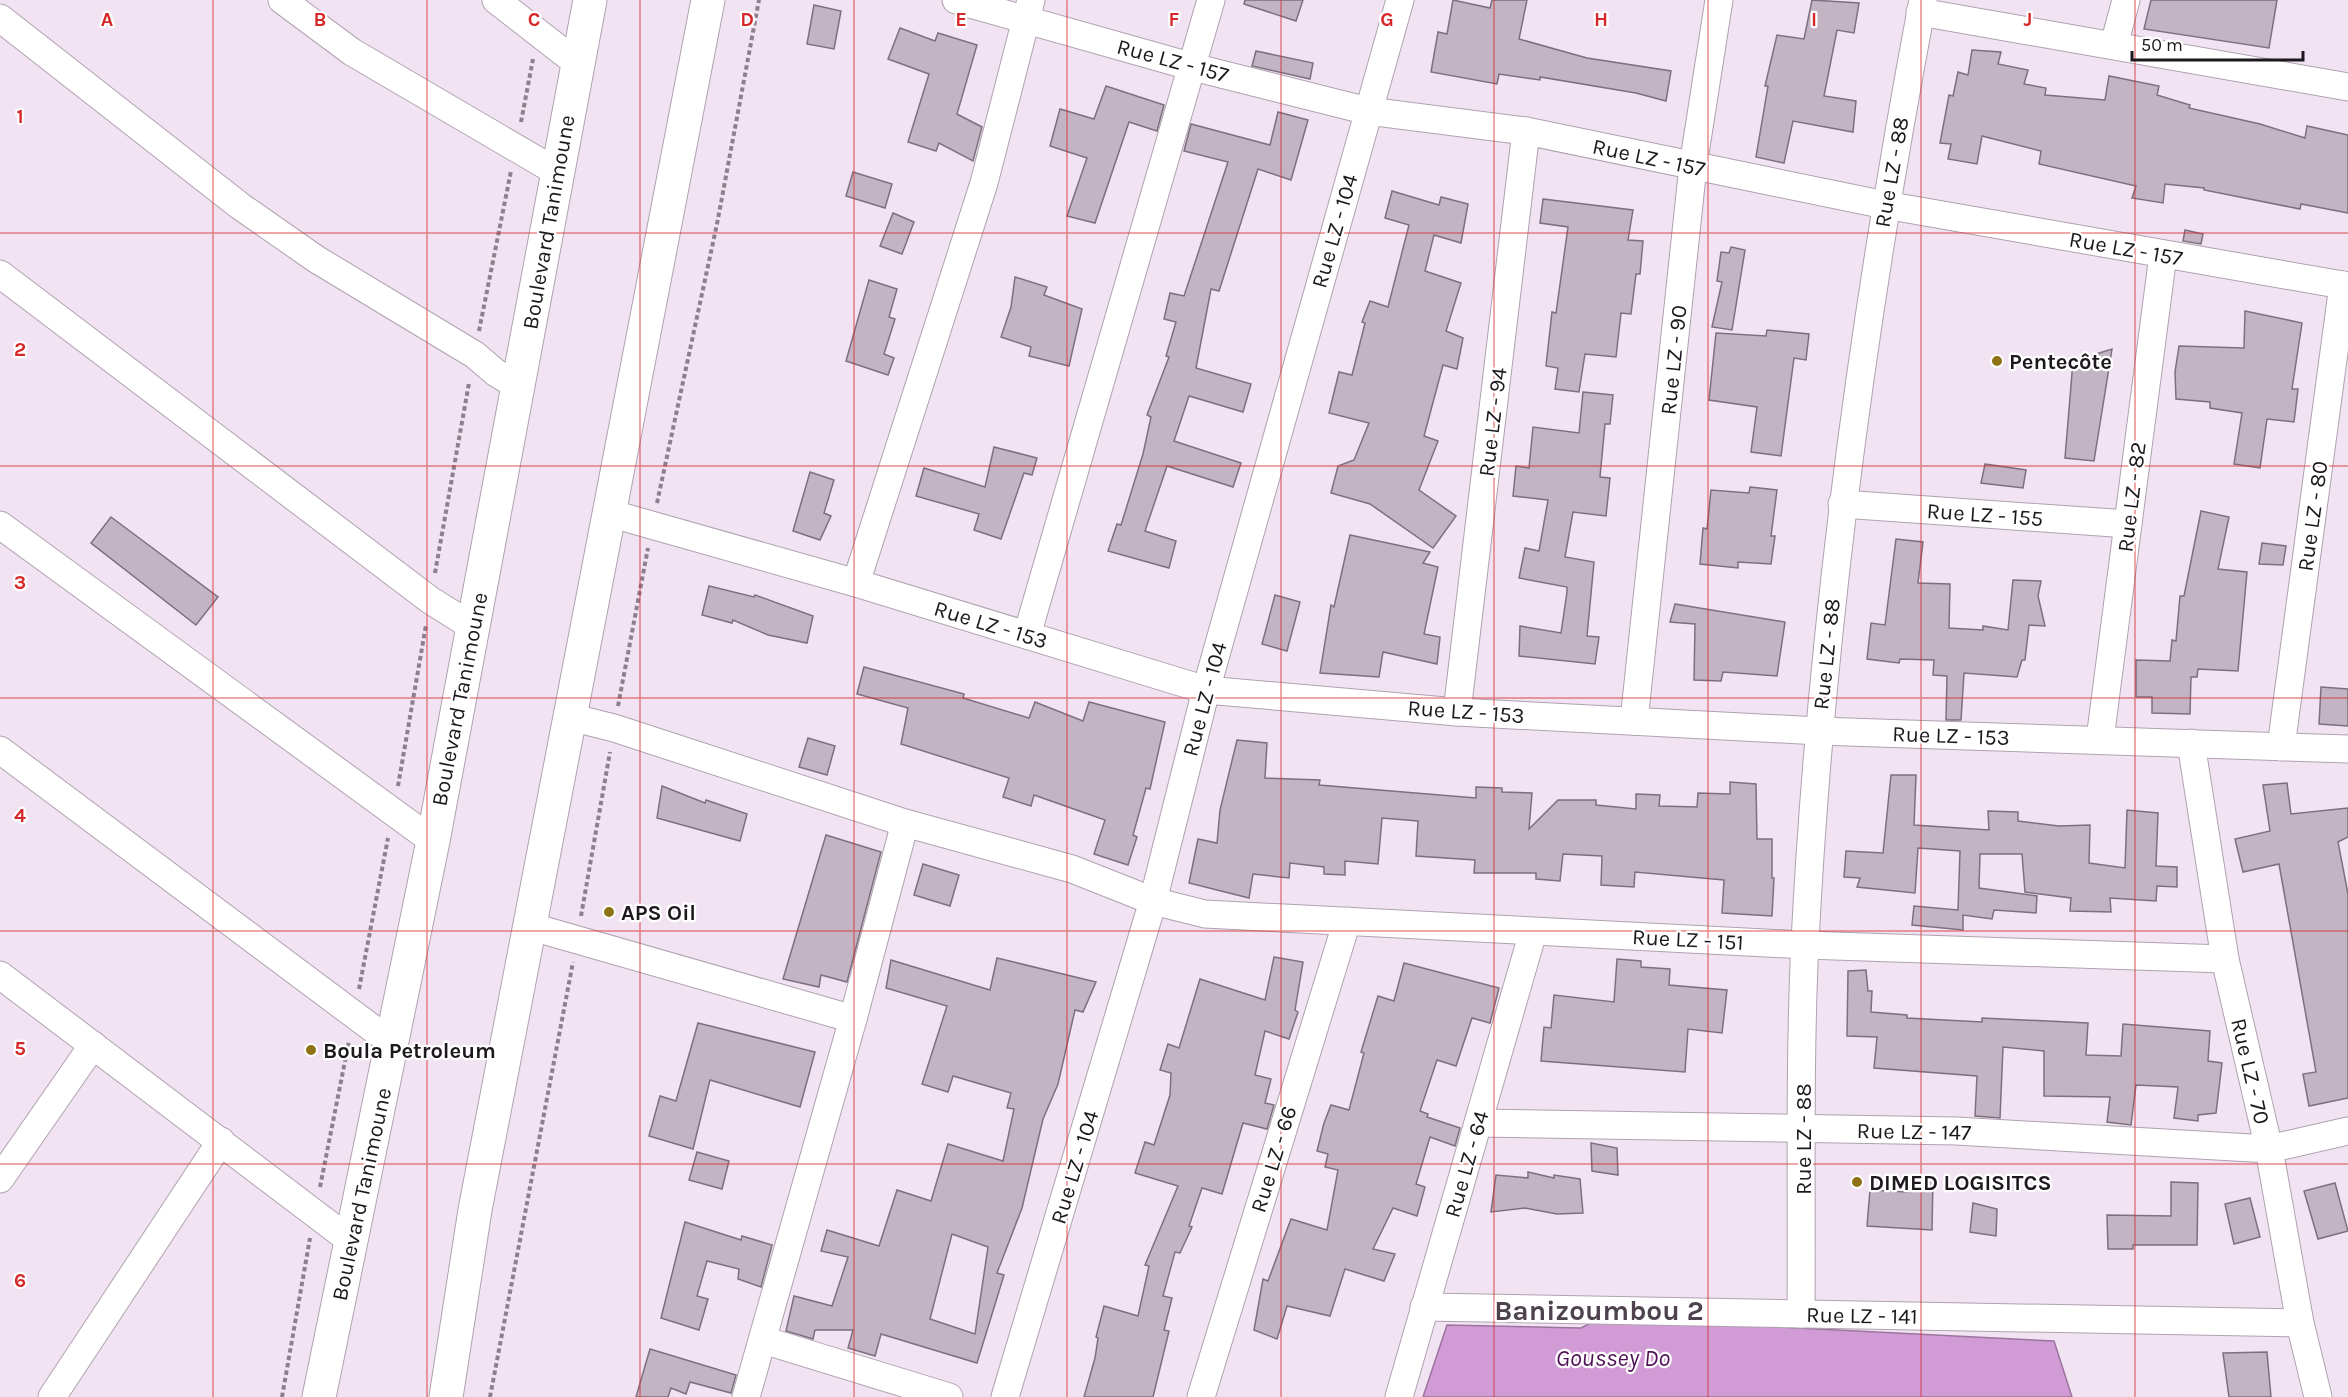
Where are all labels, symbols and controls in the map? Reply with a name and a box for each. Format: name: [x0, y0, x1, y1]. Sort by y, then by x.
text: A: [101, 8, 114, 31]
text: B: [314, 8, 326, 31]
text: C: [528, 8, 540, 31]
text: D: [740, 8, 754, 31]
text: E: [955, 8, 967, 31]
text: F: [1169, 8, 1180, 31]
text: G: [1380, 8, 1394, 31]
text: H: [1594, 8, 1608, 31]
text: I: [1811, 8, 1817, 31]
text: J: [2024, 8, 2032, 31]
scale bar: [2132, 24, 2303, 62]
street label: Rue LZ - 157: [1114, 34, 1232, 88]
text: 50 m: [2141, 34, 2183, 56]
text: 1: [16, 105, 24, 128]
street label: Boulevard Tanimoune: [517, 113, 581, 331]
street label: Rue LZ - 88: [1869, 115, 1914, 229]
street label: Rue LZ - 157: [1590, 133, 1708, 183]
street label: Rue LZ - 104: [1306, 171, 1364, 291]
street label: Rue LZ - 157: [2067, 226, 2185, 272]
street label: Rue LZ - 90: [1655, 304, 1693, 416]
text: 2: [14, 338, 26, 361]
place label: Pentecôte: [2009, 349, 2112, 375]
marker: Pentecôte: [1990, 354, 2004, 368]
street label: Rue LZ - 94: [1473, 366, 1513, 478]
street label: Rue LZ - 82: [2112, 440, 2152, 554]
street label: Rue LZ - 80: [2292, 459, 2334, 573]
street label: Rue LZ - 155: [1926, 498, 2044, 532]
text: 3: [14, 571, 26, 594]
street label: Boulevard Tanimoune: [426, 590, 493, 808]
street label: Rue LZ - 153: [931, 595, 1051, 655]
street label: Rue LZ - 88: [1808, 597, 1846, 711]
street label: Rue LZ - 104: [1177, 639, 1233, 759]
street label: Rue LZ - 153: [1406, 695, 1525, 729]
street label: Rue LZ - 153: [1892, 721, 2010, 751]
text: 4: [14, 804, 26, 827]
place label: APS Oil: [621, 900, 696, 926]
marker: APS Oil: [602, 905, 616, 919]
street label: Rue LZ - 151: [1632, 924, 1744, 956]
street label: Rue LZ - 70: [2225, 1016, 2275, 1127]
text: 5: [14, 1037, 26, 1060]
place label: Boula Petroleum: [323, 1038, 496, 1064]
marker: Boula Petroleum: [304, 1043, 318, 1057]
street label: Rue LZ - 88: [1791, 1083, 1817, 1195]
street label: Boulevard Tanimoune: [327, 1085, 397, 1303]
street label: Rue LZ - 66: [1245, 1103, 1302, 1216]
street label: Rue LZ - 104: [1045, 1107, 1105, 1227]
street label: Rue LZ - 64: [1439, 1108, 1495, 1221]
street label: Rue LZ - 147: [1856, 1118, 1972, 1146]
place label: DIMED LOGISITCS: [1869, 1170, 2051, 1196]
marker: DIMED LOGISITCS: [1850, 1175, 1864, 1189]
text: 6: [14, 1269, 26, 1292]
district label: Banizoumbou 2: [1494, 1294, 1704, 1327]
street label: Rue LZ - 141: [1806, 1302, 1918, 1330]
water label: Goussey Do: [1556, 1344, 1670, 1372]

